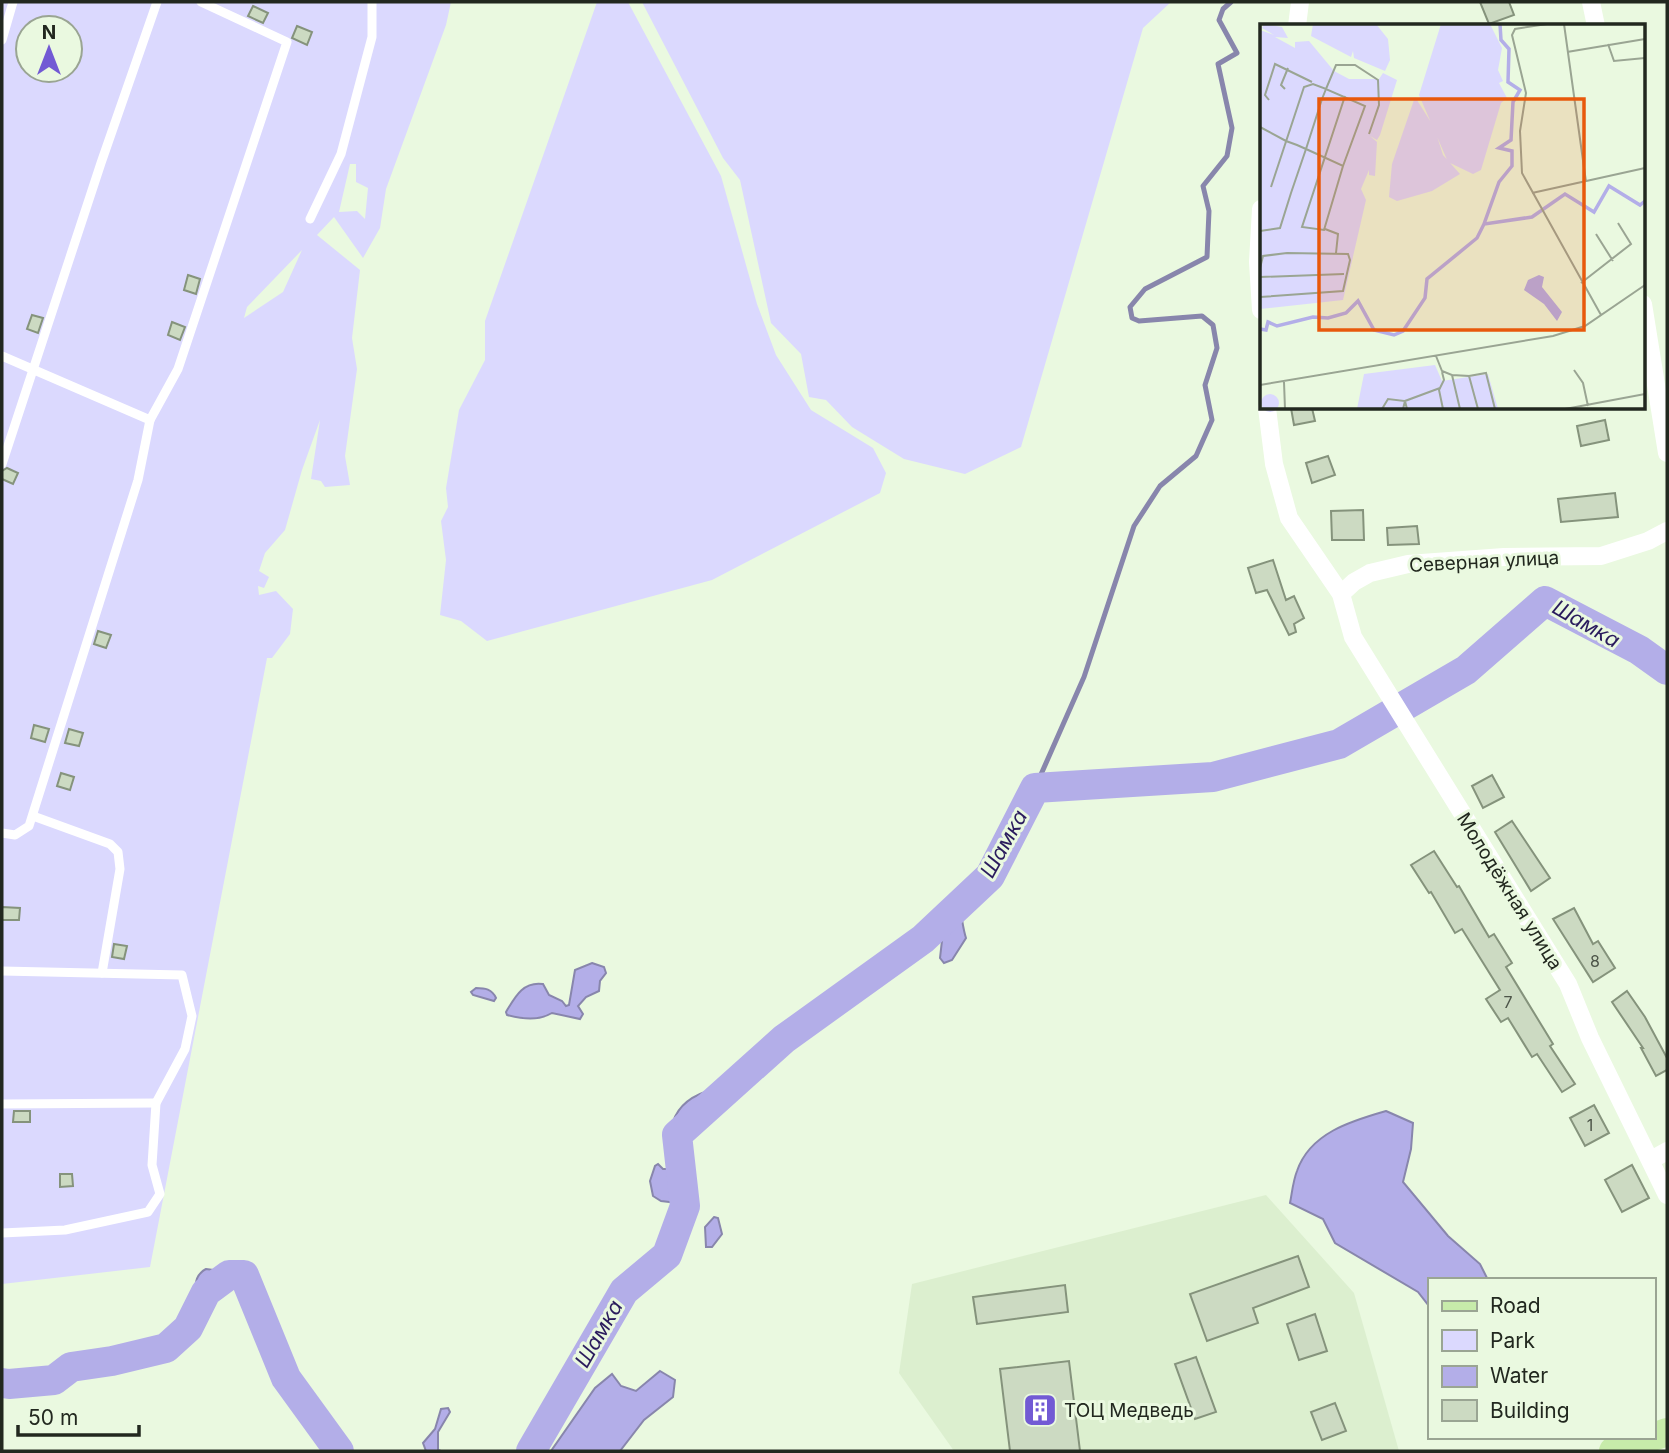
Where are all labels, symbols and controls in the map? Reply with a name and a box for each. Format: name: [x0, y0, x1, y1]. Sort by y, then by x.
north arrow: [14, 14, 84, 84]
text: N: [42, 21, 56, 44]
inset map: [1260, 24, 1644, 410]
street label: Северная улица: [1408, 546, 1560, 577]
water label: Шамка: [1548, 594, 1624, 653]
water label: Шамка: [975, 805, 1032, 882]
street label: Молодёжная улица: [1452, 809, 1567, 974]
house number: 8: [1590, 951, 1600, 971]
house number: 7: [1503, 992, 1513, 1012]
house number: 1: [1587, 1115, 1593, 1135]
legend: [1428, 1278, 1655, 1439]
text: Road: [1490, 1293, 1541, 1318]
water label: Шамка: [569, 1296, 628, 1372]
text: Park: [1490, 1328, 1535, 1353]
text: Water: [1490, 1363, 1548, 1388]
building icon: ТОЦ Медведь: [1021, 1391, 1059, 1429]
scale bar: [18, 1394, 138, 1438]
text: Building: [1490, 1398, 1570, 1423]
place label: ТОЦ Медведь: [1064, 1399, 1194, 1422]
text: 50 m: [28, 1405, 78, 1430]

